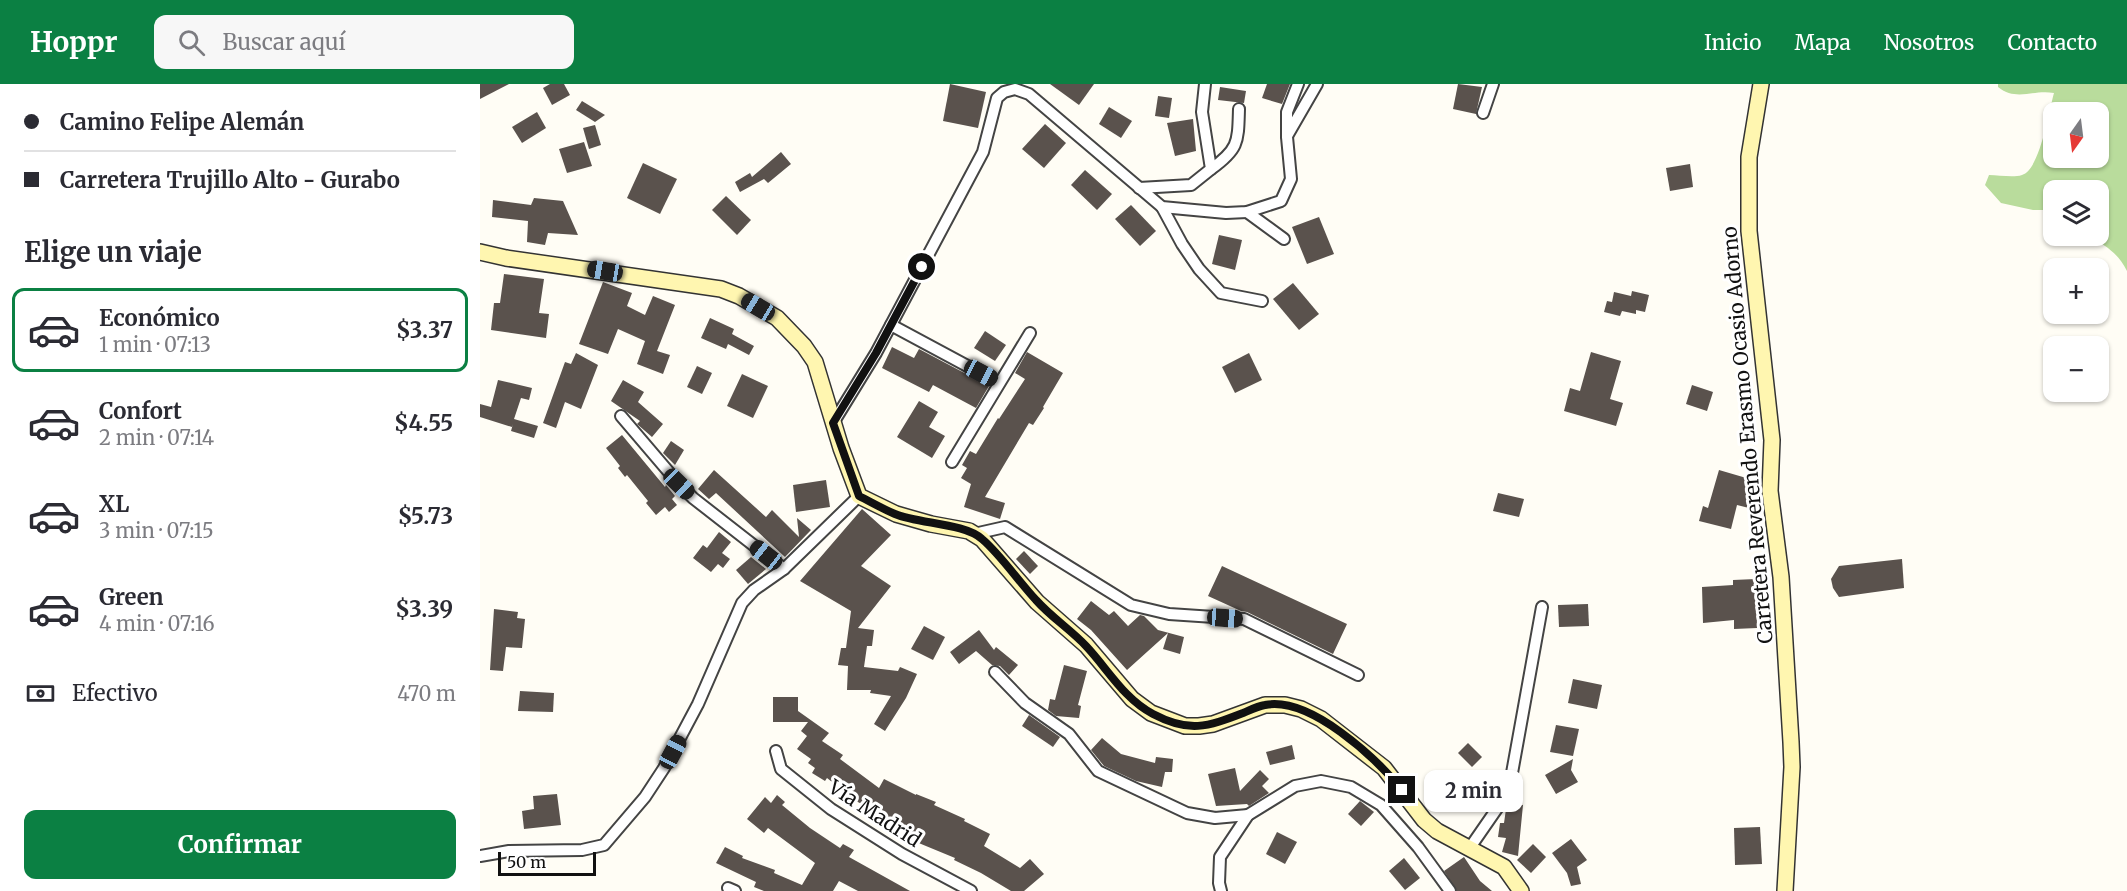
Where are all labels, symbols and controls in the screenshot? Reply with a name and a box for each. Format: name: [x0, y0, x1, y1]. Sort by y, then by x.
search box: [154, 15, 574, 69]
text: Hoppr: [30, 24, 118, 60]
icon: search: [175, 26, 208, 59]
text: Buscar aquí: [223, 28, 346, 56]
text: Inicio: [1704, 29, 1762, 56]
text: Mapa: [1795, 29, 1851, 56]
text: Nosotros: [1884, 29, 1974, 56]
text: Contacto: [2007, 29, 2097, 56]
north arrow: [2043, 102, 2109, 168]
map controls: [2043, 102, 2109, 402]
text: Camino Felipe Alemán: [60, 108, 304, 136]
text: Carretera Trujillo Alto - Gurabo: [60, 166, 400, 194]
button: layers: [2043, 180, 2109, 246]
street label: Carretera Reverendo Erasmo Ocasio Adorno: [1716, 225, 1778, 645]
text: Elige un viaje: [24, 235, 202, 269]
route start: [908, 253, 935, 280]
button: +: [2043, 258, 2109, 324]
car: [586, 259, 624, 283]
car: [738, 290, 778, 324]
icon: car: [27, 303, 81, 357]
text: Económico: [99, 304, 220, 332]
text: $3.37: [396, 316, 453, 344]
text: 1 min · 07:13: [99, 332, 211, 357]
button: −: [2043, 336, 2109, 402]
car: [961, 357, 1001, 389]
icon: car: [27, 396, 81, 450]
text: Confort: [99, 397, 182, 425]
text: $4.55: [394, 409, 453, 437]
text: 2 min · 07:14: [99, 425, 214, 450]
car: [660, 465, 698, 503]
icon: car: [27, 489, 81, 543]
text: XL: [99, 490, 129, 518]
text: $5.73: [398, 502, 453, 530]
text: 3 min · 07:15: [99, 518, 214, 543]
car: [746, 537, 786, 573]
icon: car: [27, 582, 81, 636]
text: Green: [99, 583, 163, 611]
text: $3.39: [395, 595, 453, 623]
car: [1206, 608, 1244, 628]
text: 4 min · 07:16: [99, 611, 215, 636]
icon: cash: [24, 677, 57, 710]
text: Efectivo: [72, 679, 158, 707]
text: 470 m: [397, 681, 456, 706]
car: [657, 732, 689, 772]
callout: 2 min: [1423, 769, 1522, 811]
street label: Vía Madrid: [823, 773, 926, 852]
route end: [1388, 776, 1415, 803]
text: 2 min: [1445, 778, 1502, 803]
button: Confirmar: [24, 810, 456, 879]
scale bar: [498, 849, 596, 876]
text: 50 m: [507, 852, 546, 872]

